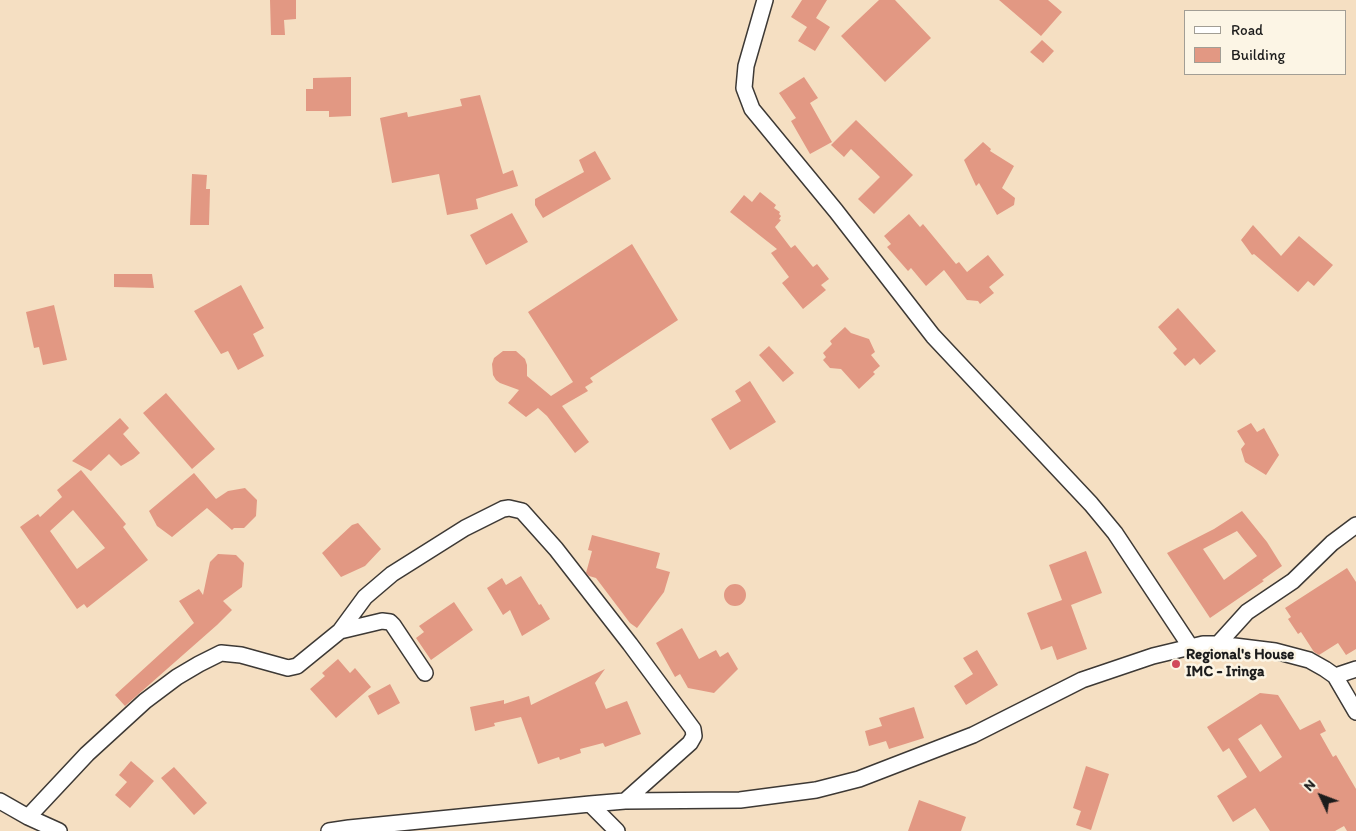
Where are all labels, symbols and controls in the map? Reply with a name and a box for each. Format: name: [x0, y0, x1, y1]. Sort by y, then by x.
legend: [1184, 10, 1346, 75]
text: Road: [1231, 21, 1263, 39]
text: Building: [1231, 46, 1285, 64]
place label: Regional's House IMC - Iringa: [1186, 646, 1294, 681]
marker: Regional's House IMC - Iringa: [1170, 658, 1182, 670]
north arrow: [1296, 771, 1346, 821]
text: N: [1300, 776, 1319, 795]

